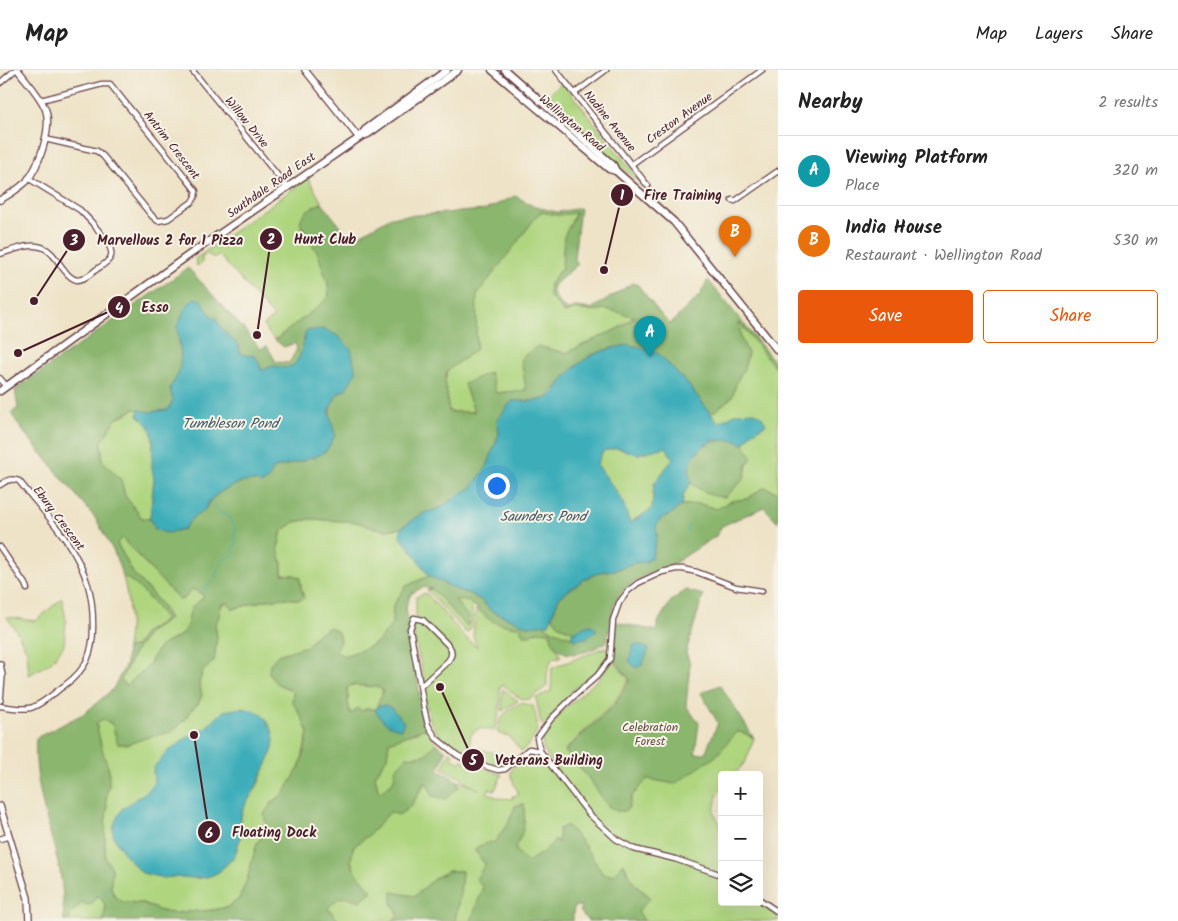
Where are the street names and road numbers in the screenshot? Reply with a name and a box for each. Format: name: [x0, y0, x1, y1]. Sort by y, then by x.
street label: Nadine Avenue: [579, 86, 641, 157]
street label: Creston Avenue: [642, 87, 717, 149]
street label: Wellington Road: [535, 90, 610, 157]
street label: Willow Drive: [220, 92, 274, 153]
street label: Antrim Crescent: [139, 107, 205, 184]
street label: Southdale Road East: [223, 147, 320, 223]
street label: Ebury Crescent: [28, 482, 90, 555]

